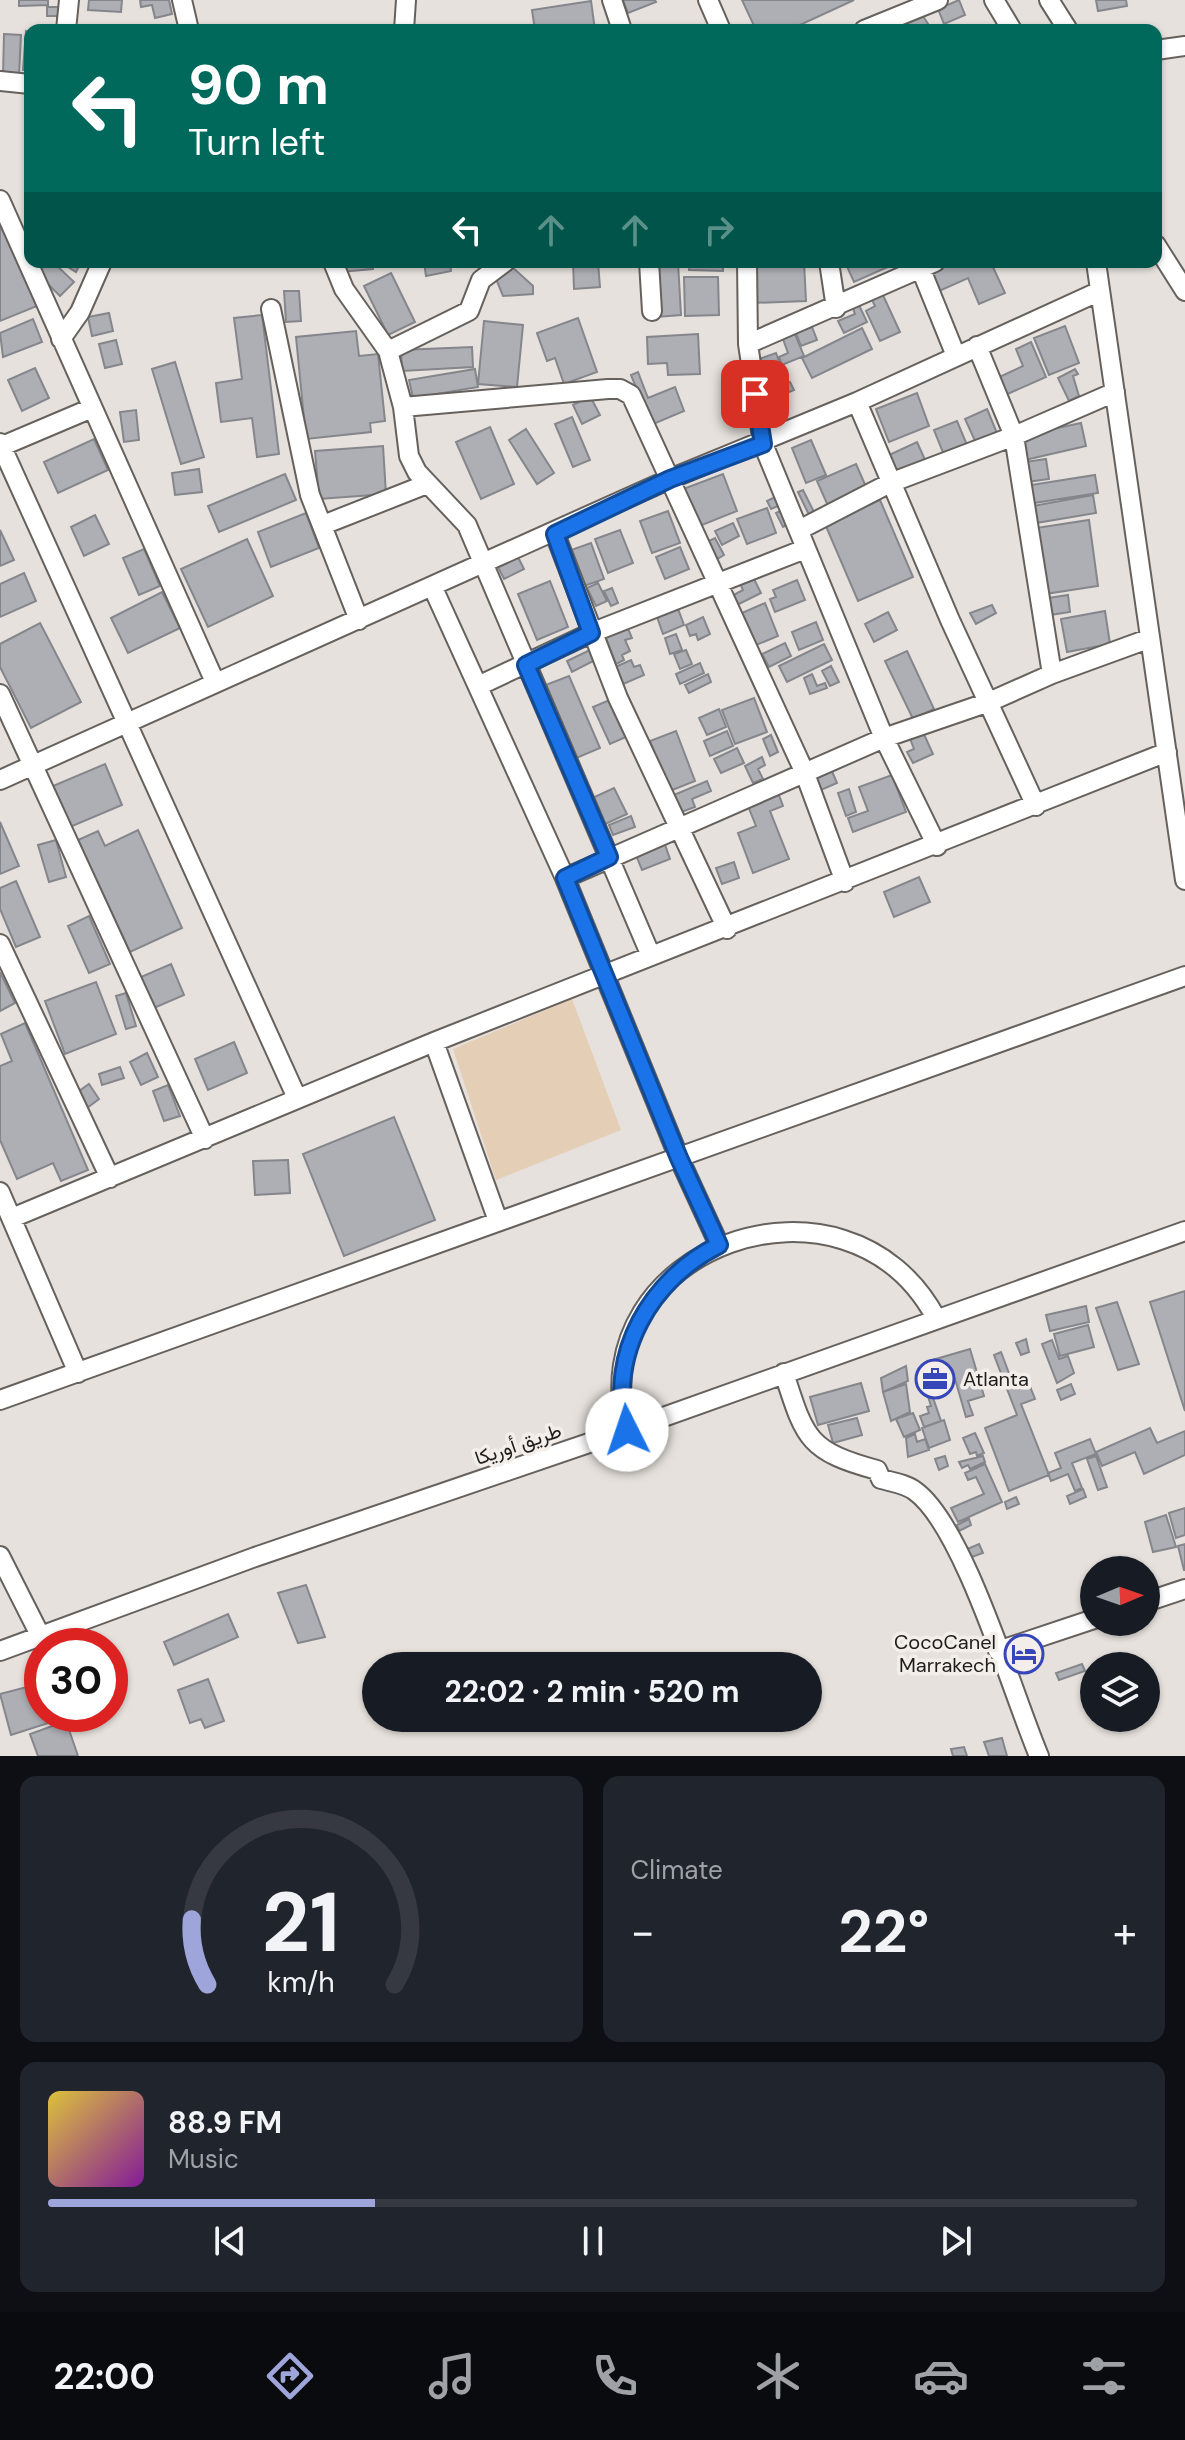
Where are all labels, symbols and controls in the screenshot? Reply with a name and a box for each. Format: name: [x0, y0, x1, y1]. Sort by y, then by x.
text: 90 m: [188, 48, 329, 121]
icon: left: [56, 56, 160, 160]
text: Turn left: [188, 119, 325, 166]
icon: left: [445, 208, 489, 252]
icon: ahead: [529, 208, 573, 252]
icon: ahead: [613, 208, 657, 252]
icon: right: [697, 208, 741, 252]
pin: [721, 360, 789, 428]
icon: arrive: [733, 372, 777, 416]
office icon: Atlanta: [914, 1358, 956, 1400]
place label: Atlanta: [963, 1366, 1029, 1392]
position arrow: [585, 1388, 669, 1472]
street label: طريق أوريكا: [471, 1417, 565, 1471]
north arrow: [1080, 1556, 1160, 1636]
map controls: [1080, 1556, 1160, 1732]
speed limit sign: 30: [24, 1628, 128, 1732]
place label: CocoCanel Marrakech: [894, 1629, 996, 1678]
hotel icon: CocoCanel Marrakech: [1003, 1633, 1045, 1675]
button: layers: [1080, 1652, 1160, 1732]
text: 22:02 · 2 min · 520 m: [444, 1672, 740, 1711]
text: Climate: [631, 1853, 723, 1887]
text: 21: [262, 1868, 340, 1977]
text: 22°: [838, 1892, 929, 1971]
text: −: [631, 1903, 655, 1961]
text: +: [1113, 1903, 1137, 1961]
text: km/h: [267, 1964, 335, 2001]
text: 88.9 FM: [168, 2103, 282, 2142]
text: Music: [168, 2142, 239, 2176]
icon: previous: [208, 2219, 252, 2263]
icon: pause: [571, 2219, 615, 2263]
icon: next: [934, 2219, 978, 2263]
icon: directions: [262, 2348, 318, 2404]
icon: music: [424, 2348, 480, 2404]
icon: phone: [587, 2348, 643, 2404]
icon: climate: [750, 2348, 806, 2404]
icon: car: [913, 2348, 969, 2404]
icon: filters: [1076, 2348, 1132, 2404]
text: 22:00: [53, 2353, 155, 2400]

